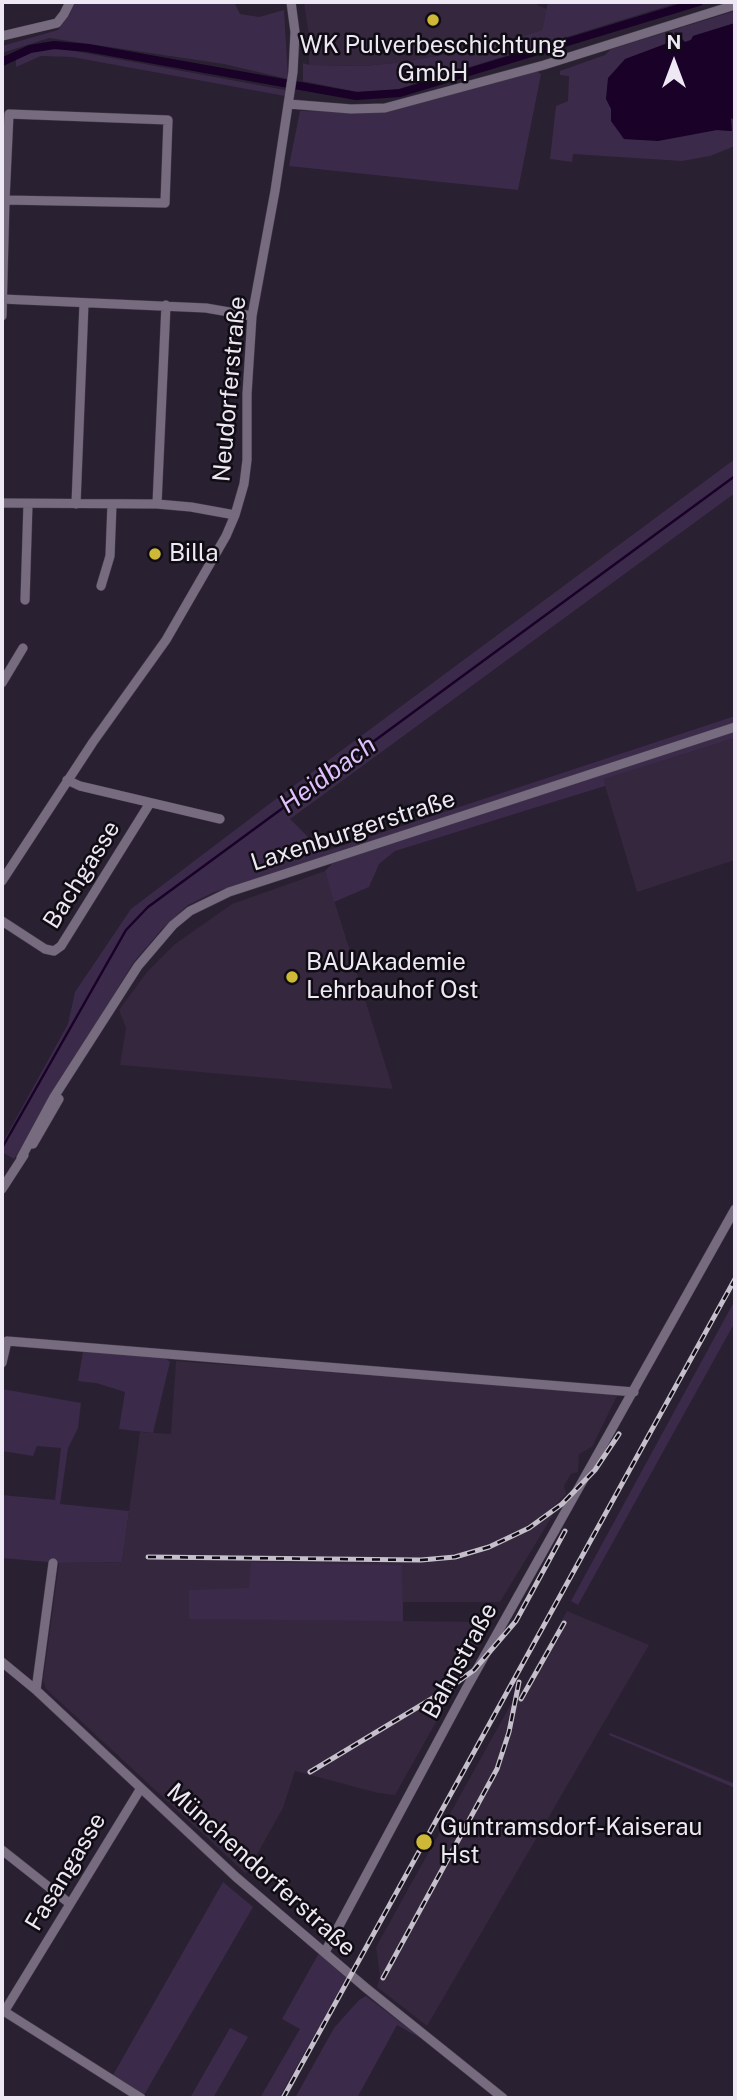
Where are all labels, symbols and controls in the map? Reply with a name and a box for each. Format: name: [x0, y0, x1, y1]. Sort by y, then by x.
marker: WK Pulverbeschichtung GmbH: [425, 12, 441, 28]
north arrow: [639, 28, 709, 98]
text: N: [667, 31, 681, 53]
place label: WK Pulverbeschichtung GmbH: [300, 32, 566, 88]
street label: Neudorferstraße: [208, 295, 252, 483]
place label: Billa: [169, 540, 219, 568]
marker: Billa: [147, 546, 163, 562]
water label: Heidbach: [274, 730, 382, 820]
street label: Laxenburgerstraße: [247, 784, 459, 878]
street label: Bachgasse: [38, 816, 126, 934]
place label: BAUAkademie Lehrbauhof Ost: [306, 949, 479, 1005]
marker: BAUAkademie Lehrbauhof Ost: [284, 969, 300, 985]
street label: Bahnstraße: [416, 1598, 504, 1724]
street label: Münchendorferstraße: [161, 1778, 361, 1962]
street label: Fasangasse: [20, 1808, 112, 1936]
place label: Guntramsdorf-Kaiserau Hst: [440, 1814, 702, 1870]
marker: Guntramsdorf-Kaiserau Hst: [414, 1832, 434, 1852]

